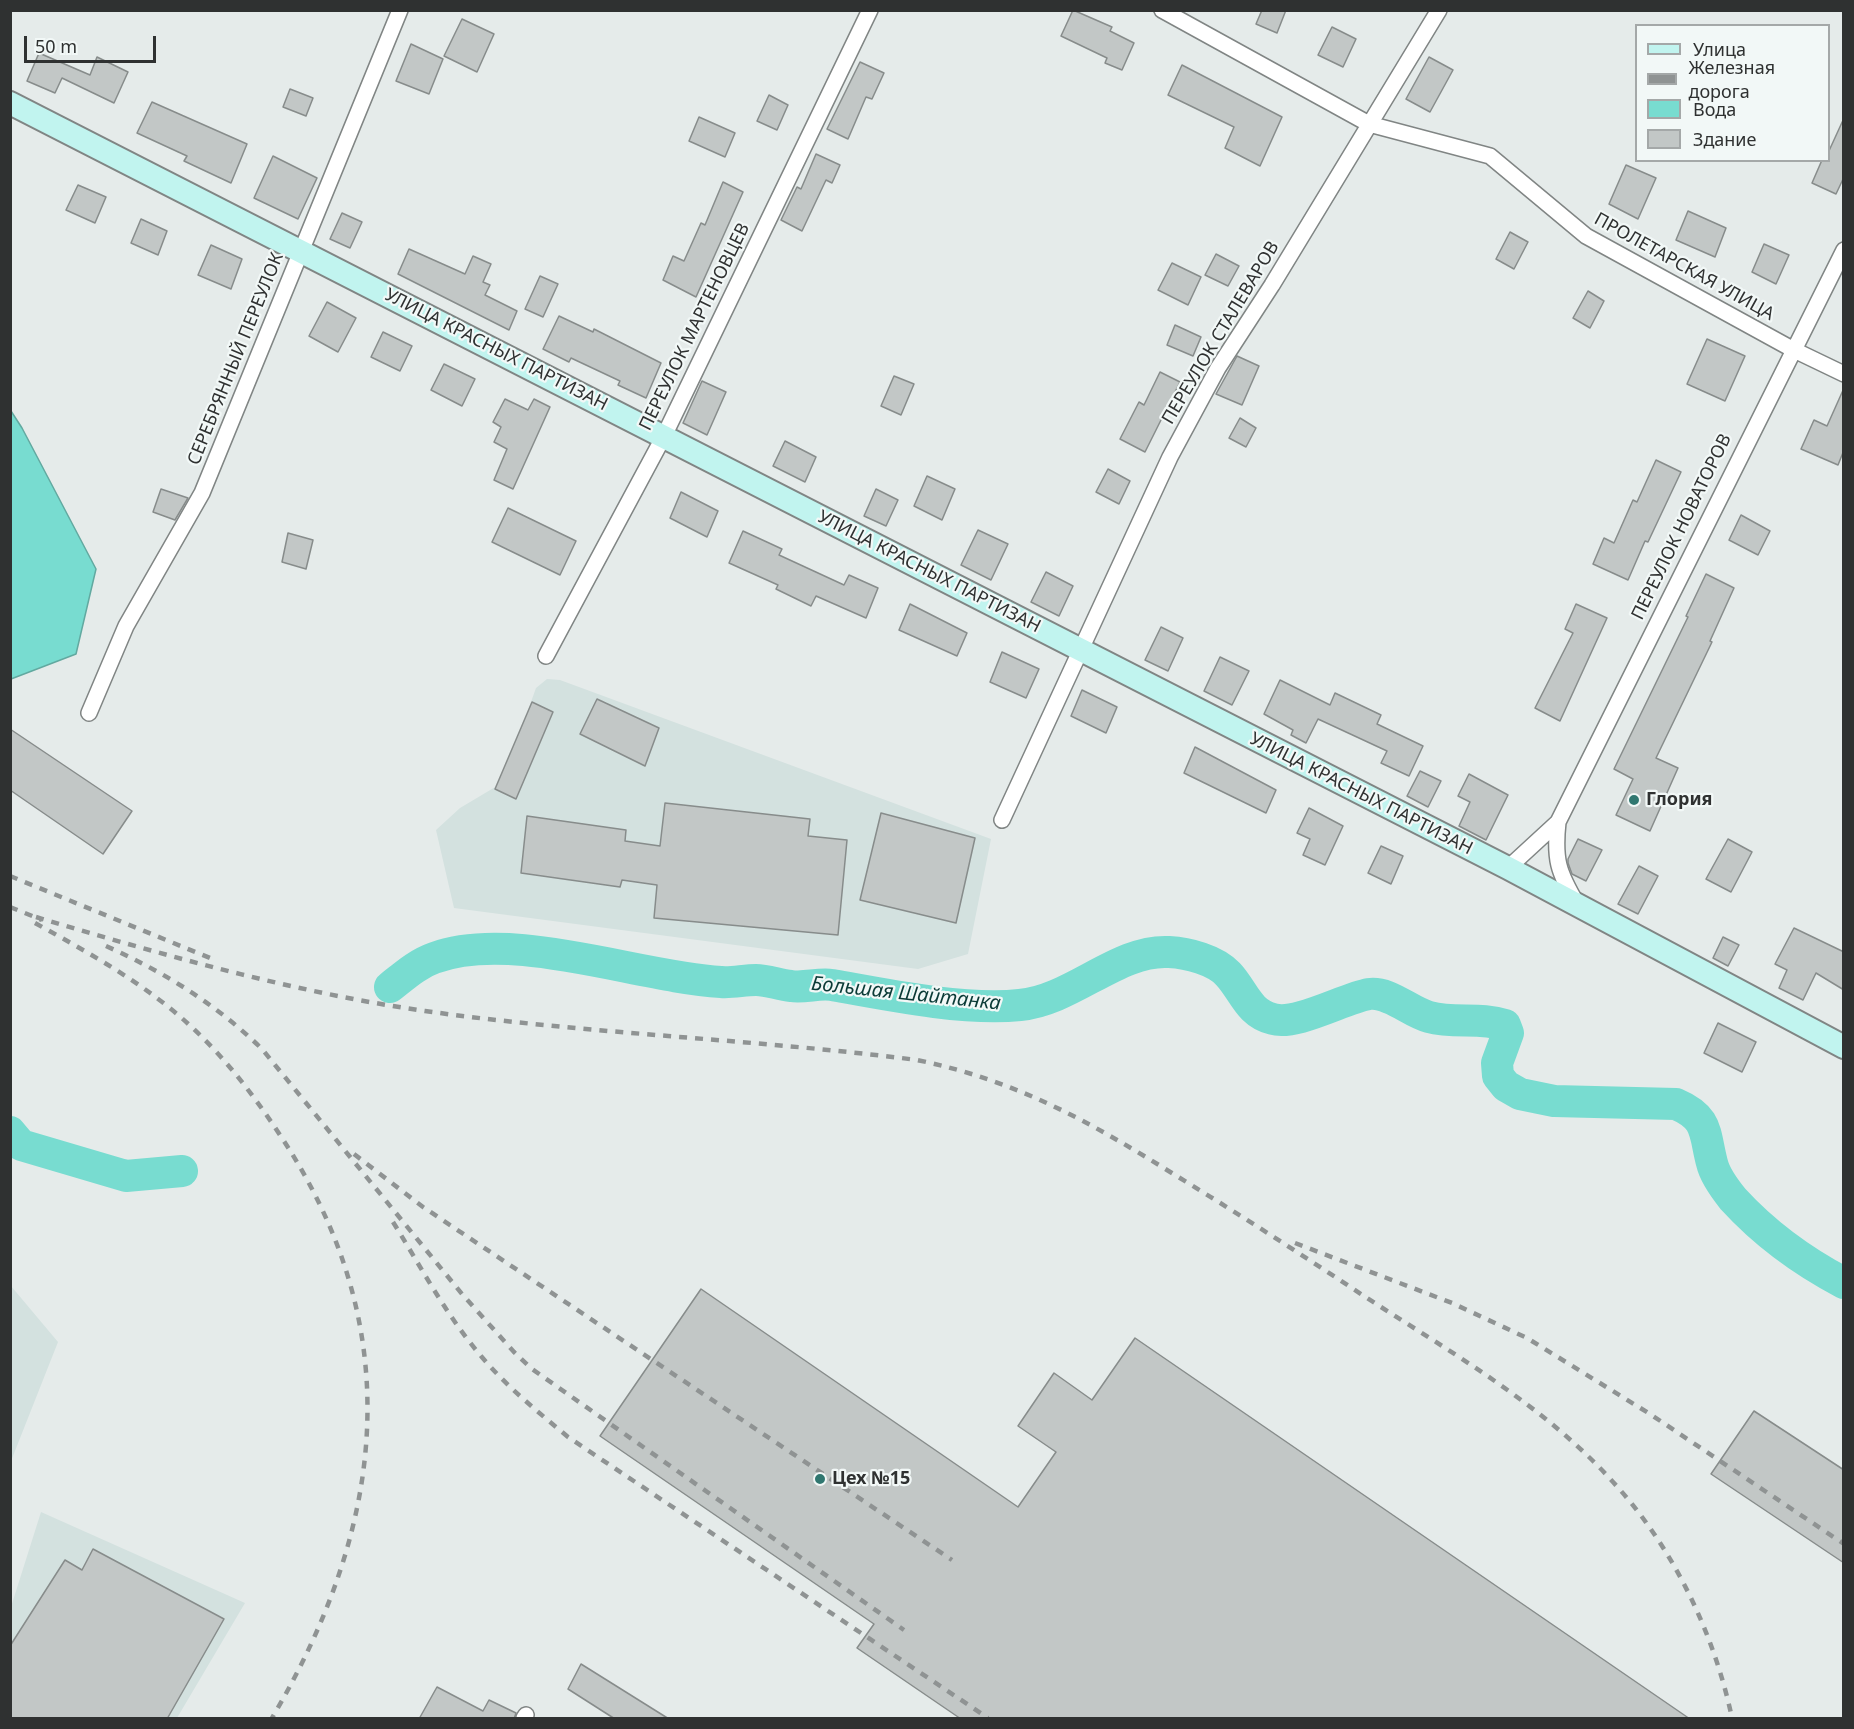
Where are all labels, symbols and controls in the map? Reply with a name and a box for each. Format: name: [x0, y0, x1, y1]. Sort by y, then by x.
scale bar: [27, 24, 159, 62]
legend: [1635, 24, 1830, 162]
text: 50 m: [35, 34, 77, 58]
text: Улица: [1693, 37, 1746, 61]
text: Железная дорога: [1689, 55, 1775, 103]
text: Вода: [1693, 97, 1736, 121]
text: Здание: [1693, 127, 1756, 151]
street label: ПРОЛЕТАРСКАЯ УЛИЦА: [1590, 209, 1778, 325]
street label: ПЕРЕУЛОК МАРТЕНОВЦЕВ: [635, 220, 755, 434]
street label: ПЕРЕУЛОК СТАЛЕВАРОВ: [1158, 238, 1284, 428]
street label: СЕРЕБРЯННЫЙ ПЕРЕУЛОК: [183, 250, 289, 468]
street label: УЛИЦА КРАСНЫХ ПАРТИЗАН: [381, 284, 611, 416]
street label: ПЕРЕУЛОК НОВАТОРОВ: [1627, 430, 1737, 624]
street label: УЛИЦА КРАСНЫХ ПАРТИЗАН: [814, 506, 1044, 638]
street label: УЛИЦА КРАСНЫХ ПАРТИЗАН: [1246, 728, 1476, 860]
place label: Глория: [1646, 789, 1712, 811]
marker: Глория: [1627, 793, 1641, 807]
water label: Большая Шайтанка: [810, 972, 1002, 1016]
place label: Цех №15: [832, 1468, 910, 1490]
marker: Цех №15: [813, 1472, 827, 1486]

